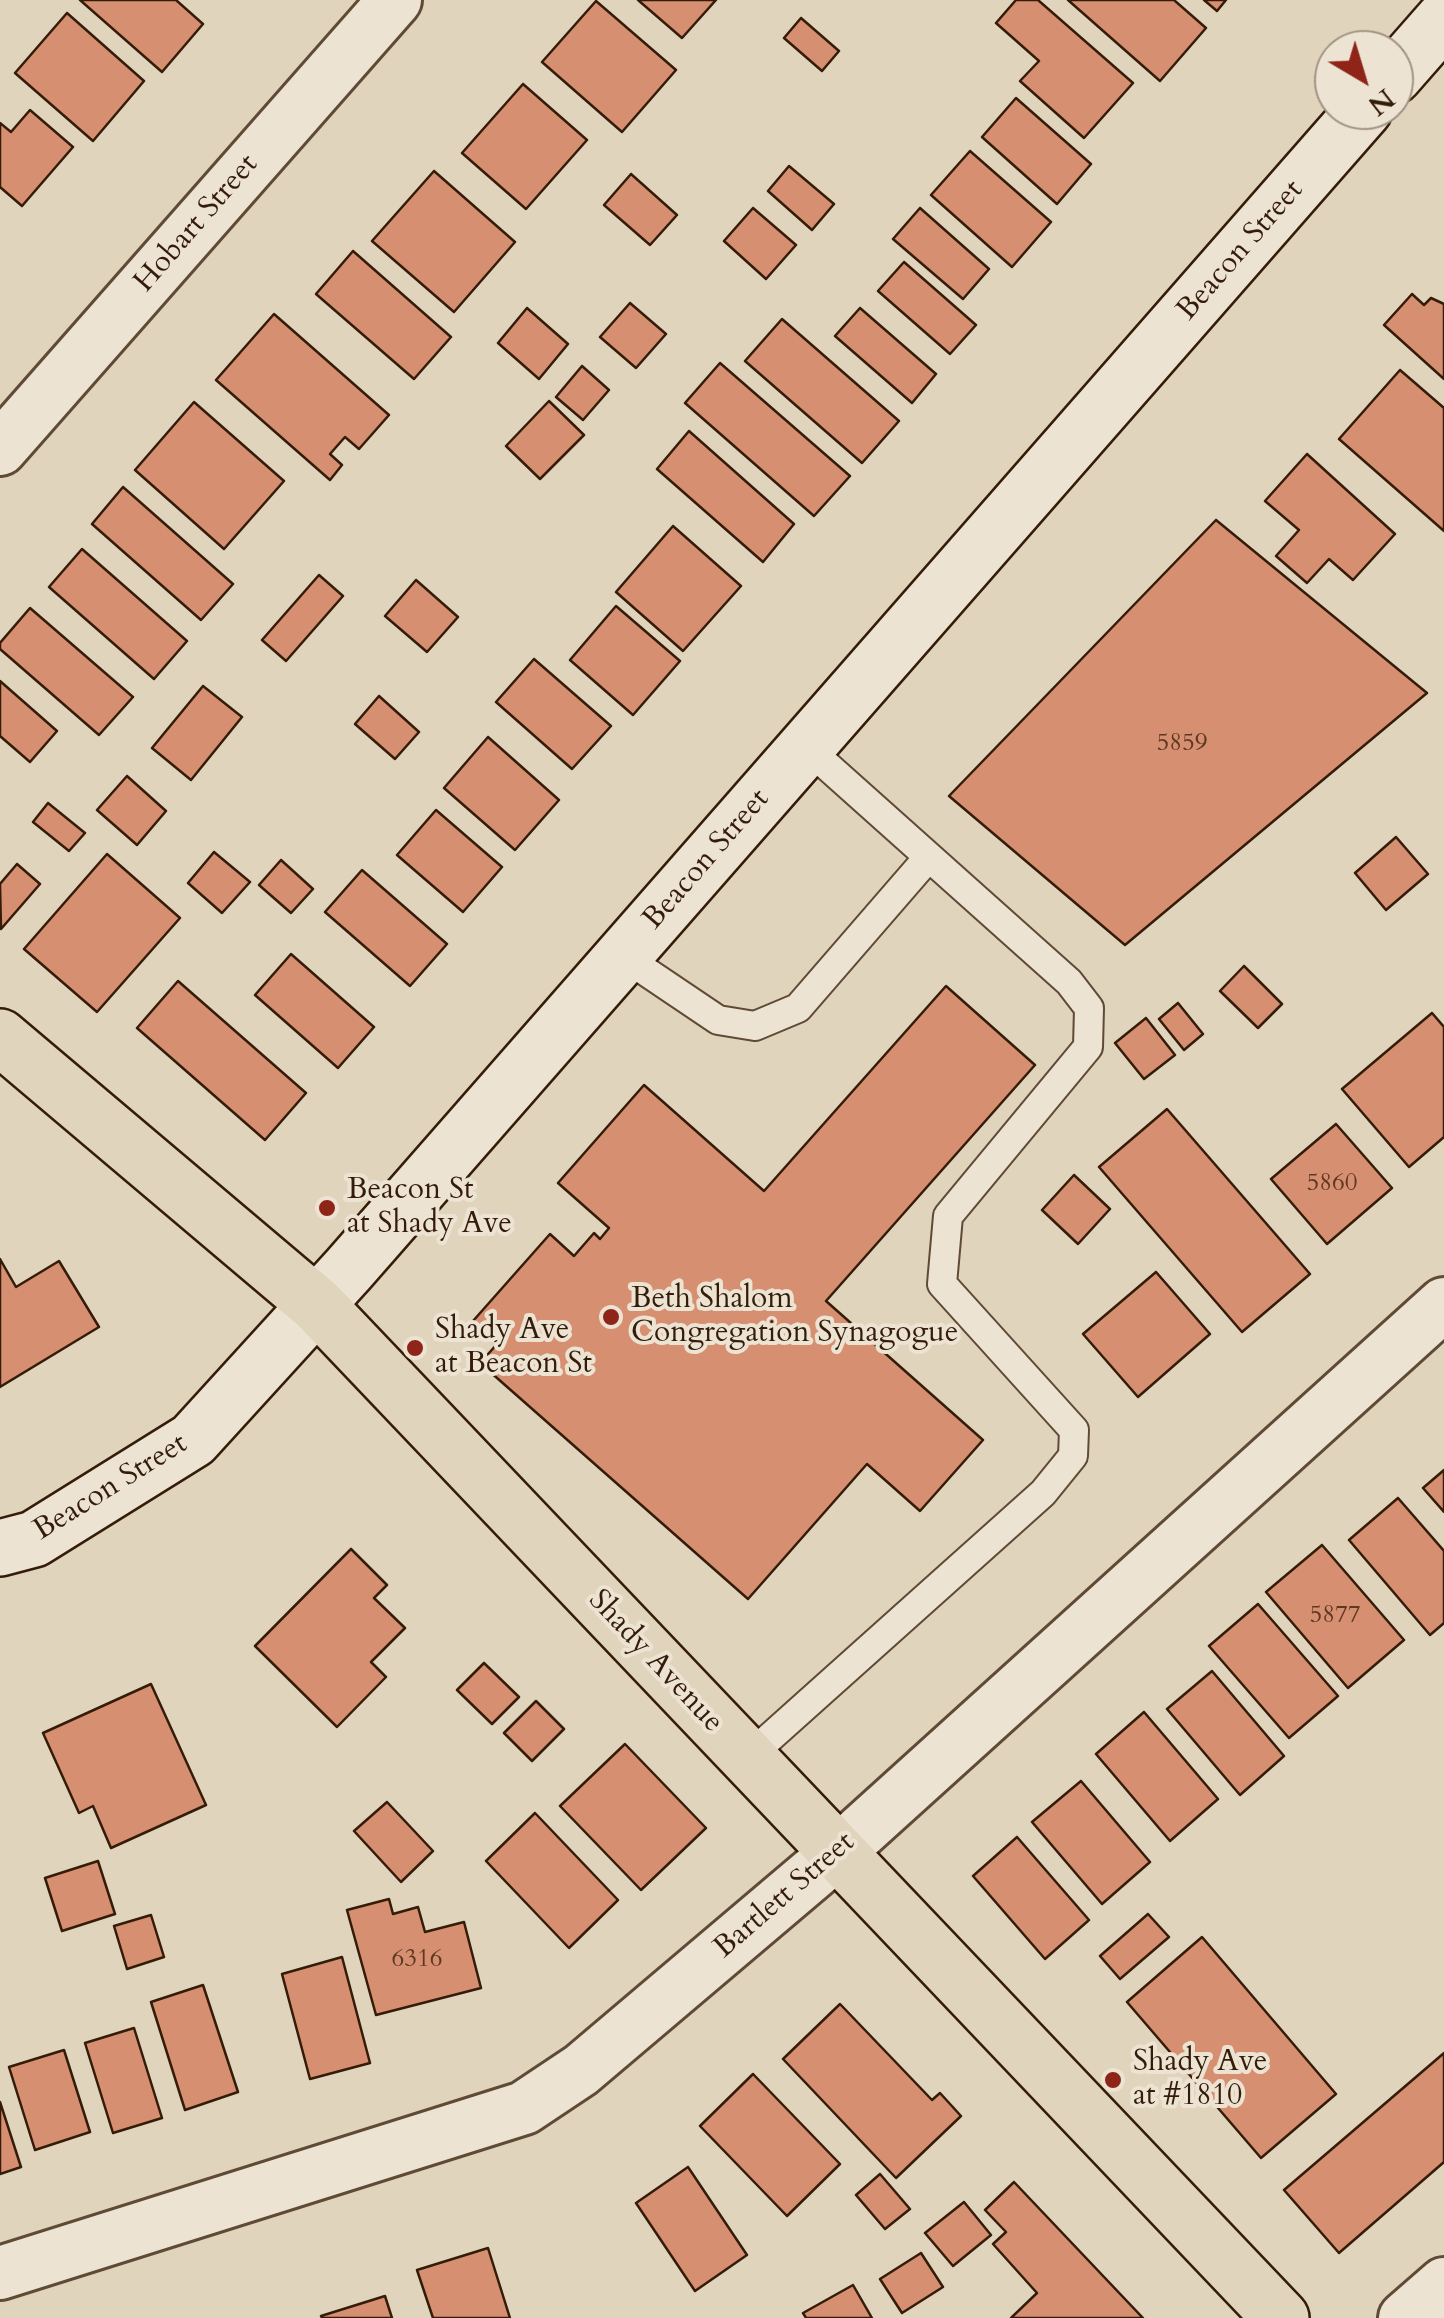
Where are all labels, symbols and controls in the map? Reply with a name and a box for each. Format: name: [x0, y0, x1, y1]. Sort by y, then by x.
north arrow: [1314, 30, 1414, 130]
text: N: [1360, 80, 1403, 125]
street label: Hobart Street: [127, 148, 267, 300]
street label: Beacon Street: [1170, 173, 1312, 329]
house number: 5859: [1156, 729, 1208, 759]
street label: Beacon Street: [636, 782, 778, 938]
house number: 5860: [1306, 1169, 1358, 1199]
place label: Beacon St at Shady Ave: [347, 1173, 512, 1244]
marker: Beacon St at Shady Ave: [316, 1197, 338, 1219]
place label: Beth Shalom Congregation Synagogue: [631, 1282, 958, 1352]
marker: Beth Shalom Congregation Synagogue: [600, 1306, 622, 1328]
place label: Shady Ave at Beacon St: [435, 1313, 592, 1384]
marker: Shady Ave at Beacon St: [404, 1337, 426, 1359]
street label: Beacon Street: [28, 1427, 194, 1549]
street label: Shady Avenue: [580, 1583, 730, 1741]
house number: 5877: [1309, 1601, 1361, 1631]
street label: Bartlett Street: [707, 1825, 863, 1967]
house number: 6316: [391, 1945, 443, 1975]
place label: Shady Ave at #1810: [1133, 2045, 1267, 2116]
marker: Shady Ave at #1810: [1102, 2069, 1124, 2091]

